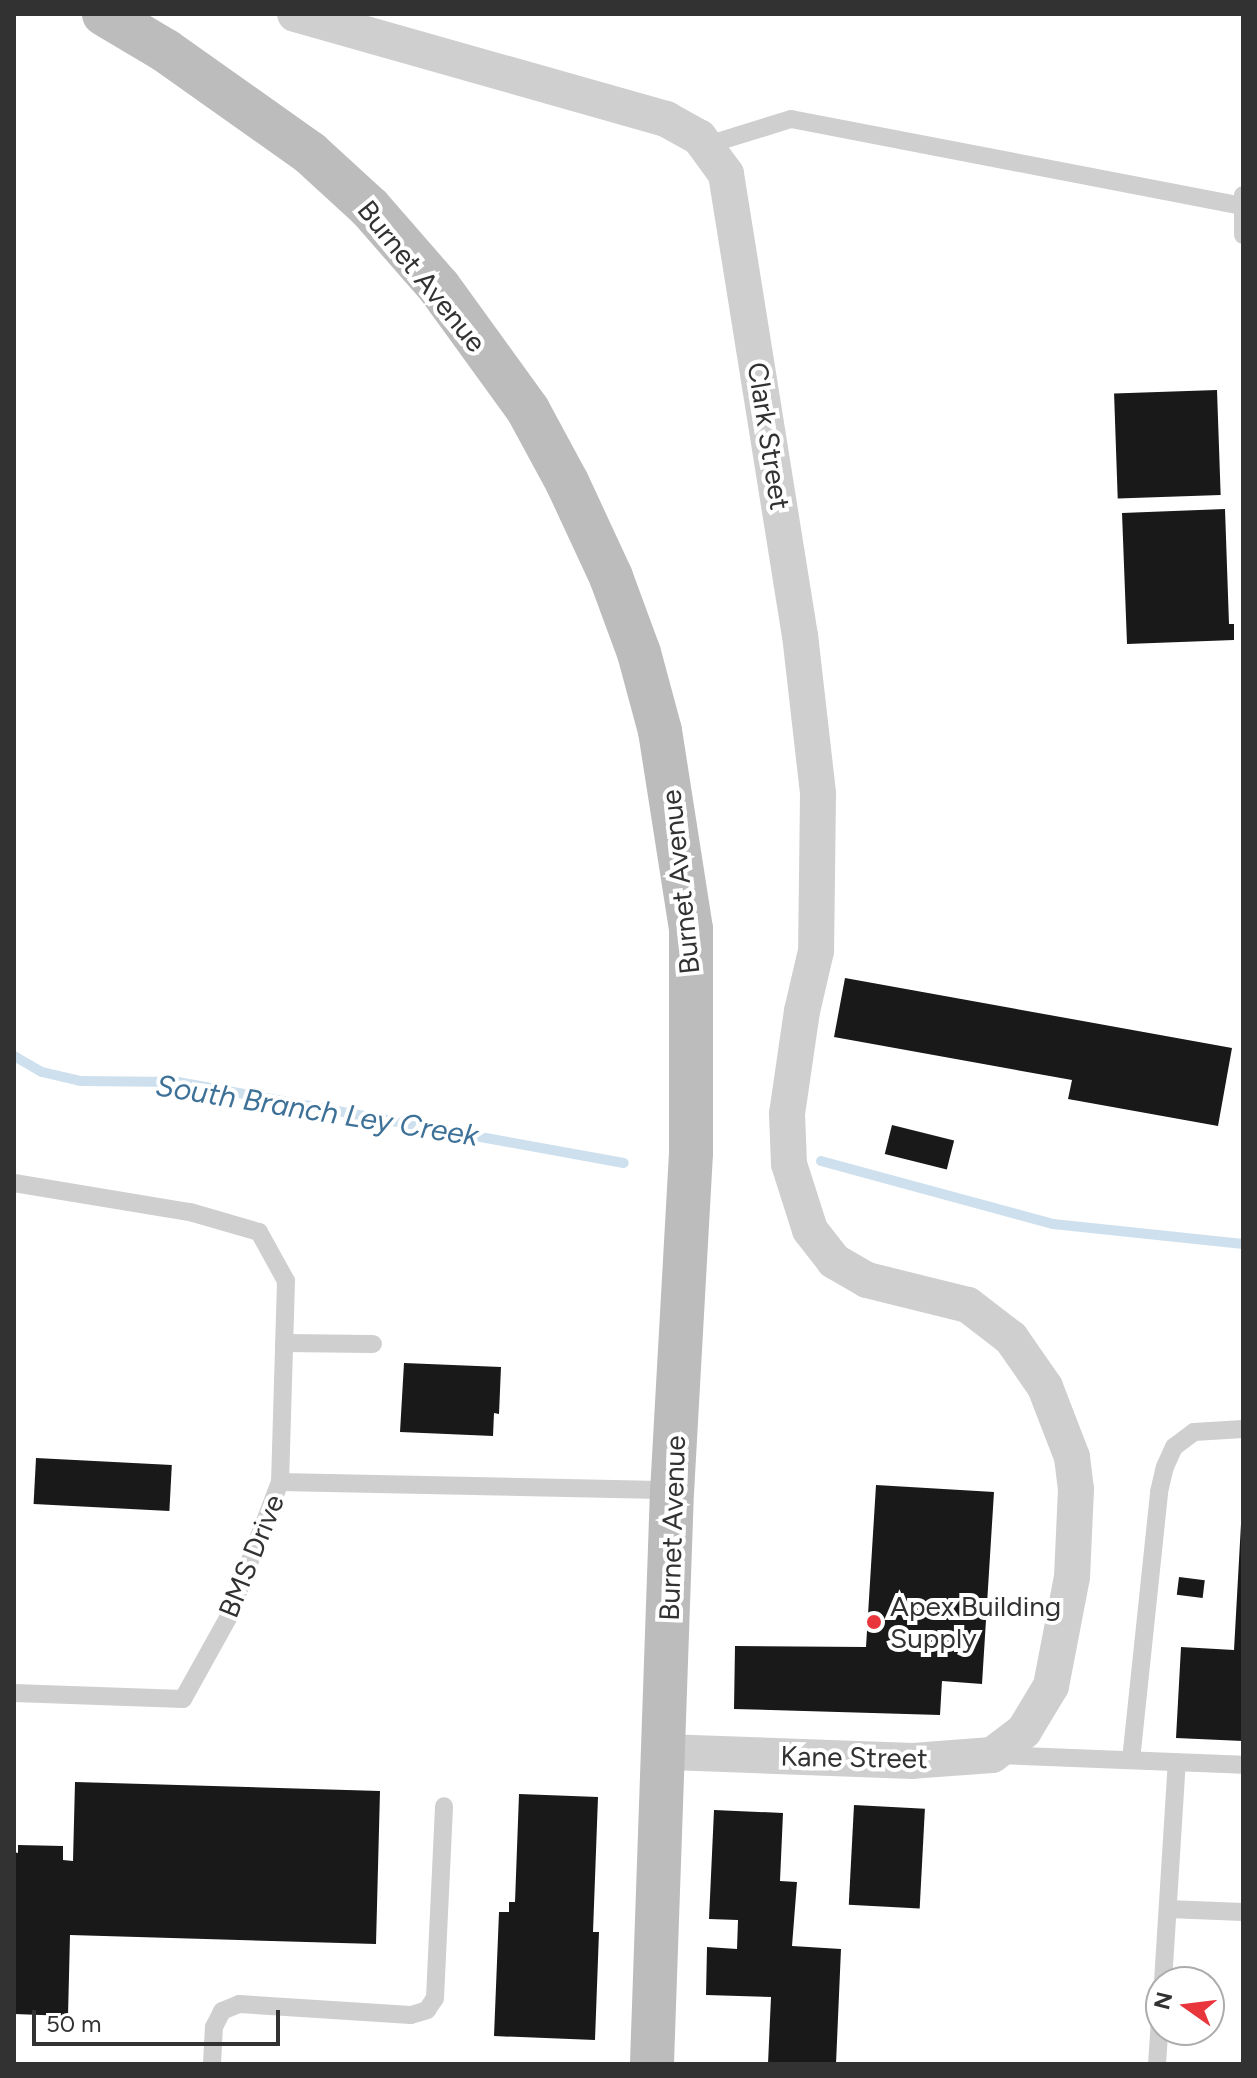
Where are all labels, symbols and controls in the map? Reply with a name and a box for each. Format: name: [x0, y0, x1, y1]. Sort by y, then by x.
street label: Burnet Avenue: [351, 193, 493, 359]
street label: Clark Street: [741, 360, 797, 512]
street label: Burnet Avenue: [654, 788, 706, 976]
water label: South Branch Ley Creek: [153, 1068, 481, 1154]
street label: Burnet Avenue: [652, 1435, 692, 1621]
street label: BMS Drive: [211, 1490, 291, 1622]
place label: Apex Building Supply: [890, 1589, 1061, 1655]
marker: Apex Building Supply: [865, 1613, 883, 1631]
street label: Kane Street: [780, 1739, 928, 1775]
north arrow: [1145, 1966, 1225, 2046]
text: N: [1148, 1989, 1178, 2012]
scale bar: [36, 1994, 284, 2044]
text: 50 m: [46, 2009, 102, 2038]

